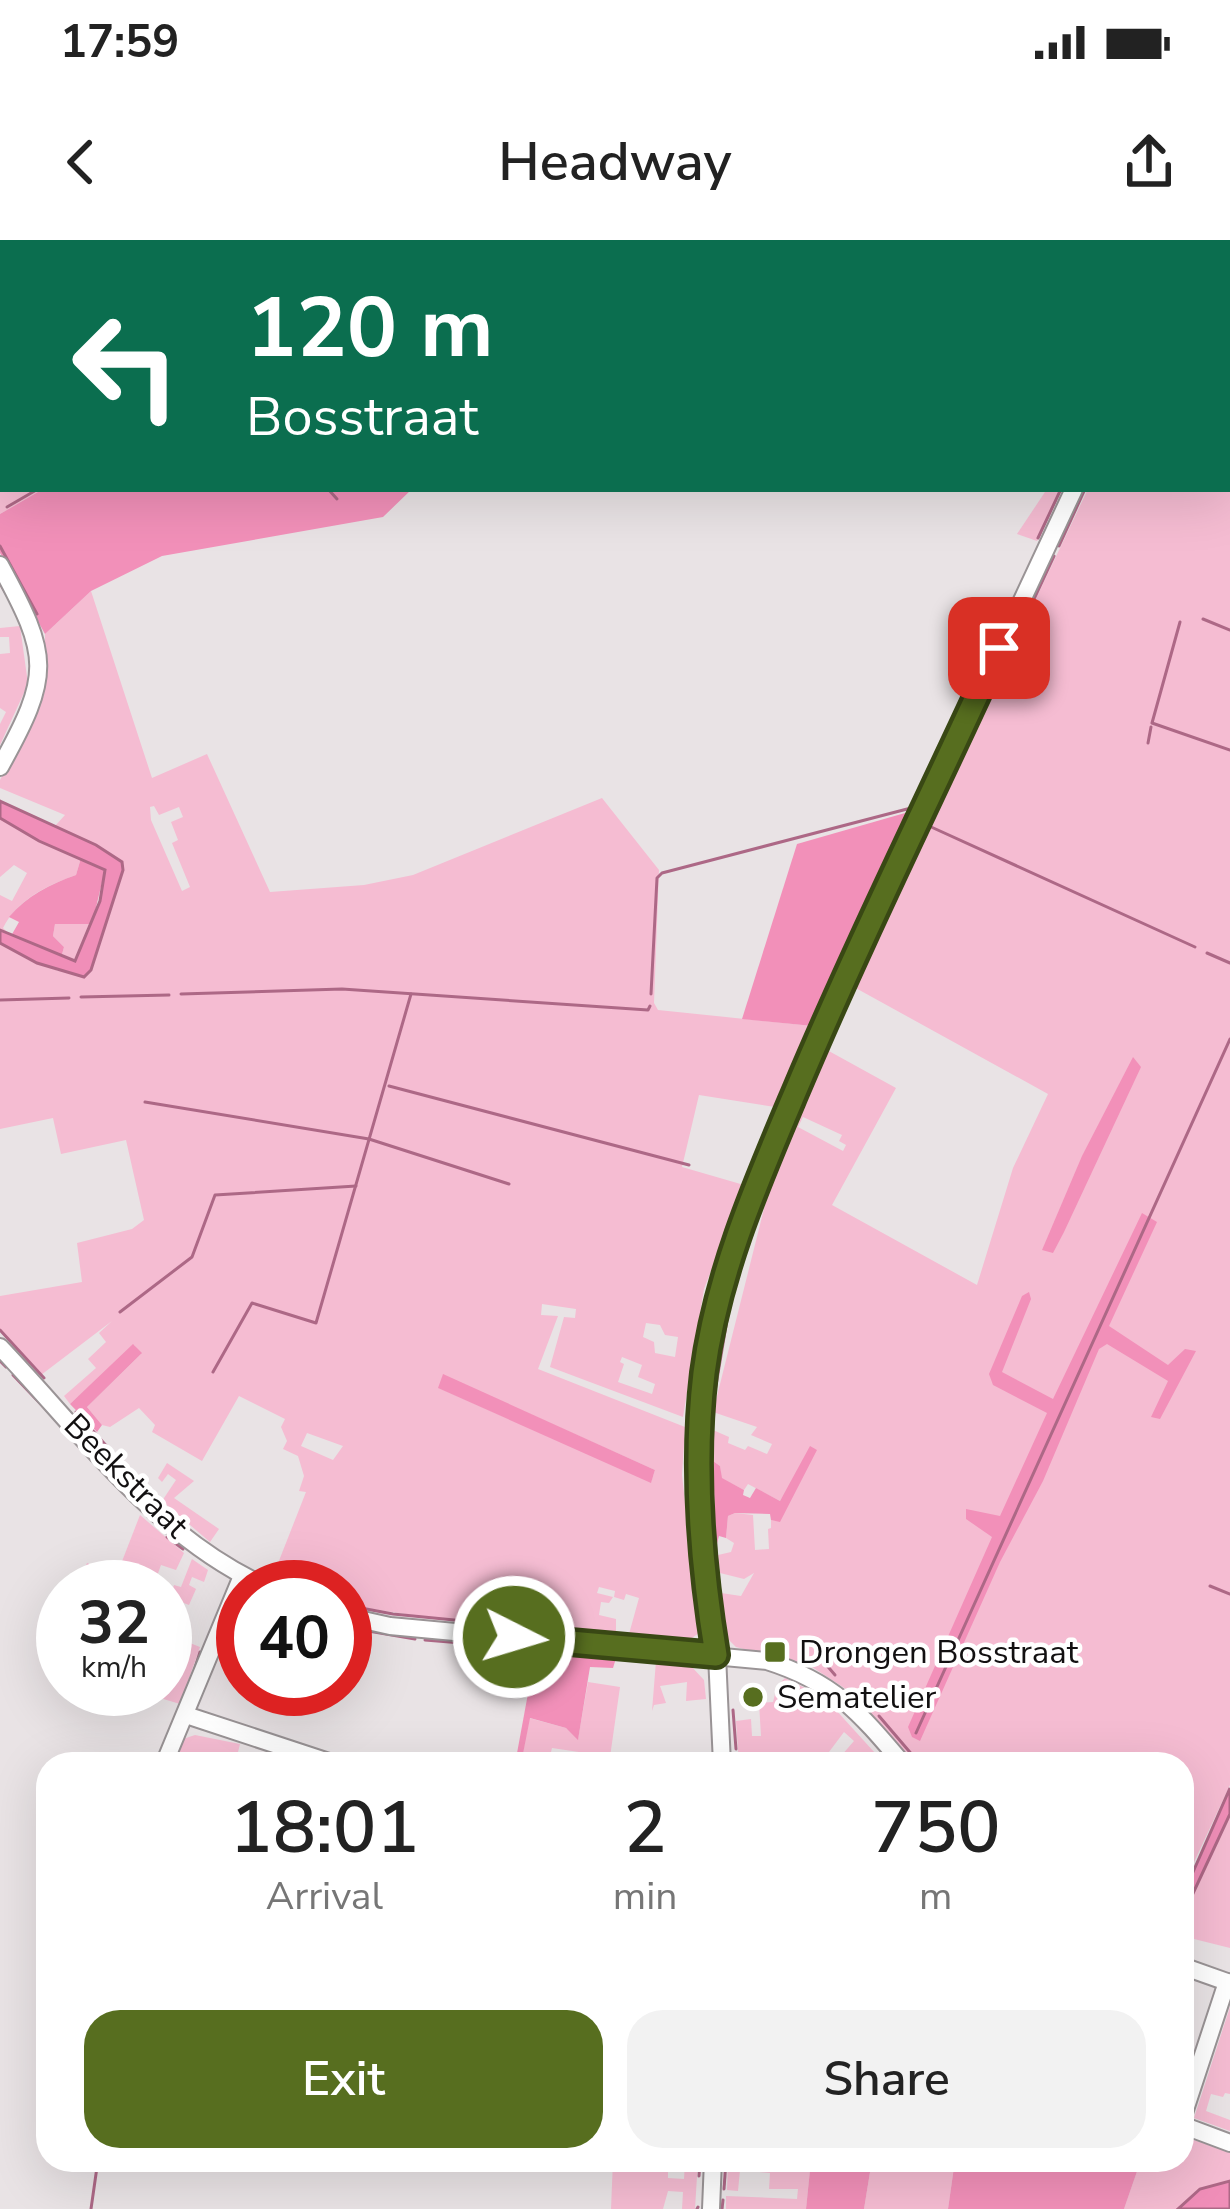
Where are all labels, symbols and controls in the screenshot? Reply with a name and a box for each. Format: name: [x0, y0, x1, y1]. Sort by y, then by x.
text: 17:59: [60, 12, 179, 73]
text: Headway: [498, 125, 732, 199]
icon: back: [48, 129, 114, 195]
icon: share: [1116, 129, 1182, 195]
text: 120 m: [246, 271, 494, 386]
icon: left: [48, 288, 204, 444]
text: Bosstraat: [246, 380, 478, 454]
pin: [948, 597, 1050, 699]
icon: arrive: [966, 615, 1032, 681]
street label: Beekstraat: [54, 1404, 198, 1548]
speed limit sign: 40: [216, 1560, 372, 1716]
position arrow: [451, 1574, 577, 1700]
text: 32: [78, 1582, 150, 1664]
place label: Drongen Bosstraat: [799, 1630, 1079, 1675]
marker: Drongen Bosstraat: [762, 1639, 788, 1665]
text: km/h: [81, 1647, 147, 1688]
place label: Sematelier: [777, 1675, 937, 1720]
marker: Sematelier: [740, 1684, 766, 1710]
text: 18:01: [229, 1779, 419, 1877]
text: 2: [624, 1779, 667, 1877]
text: 750: [871, 1779, 1000, 1877]
text: Arrival: [266, 1870, 383, 1923]
text: min: [613, 1870, 677, 1923]
text: m: [919, 1870, 952, 1923]
button: Exit: [84, 2010, 603, 2148]
button: Share: [627, 2010, 1146, 2148]

